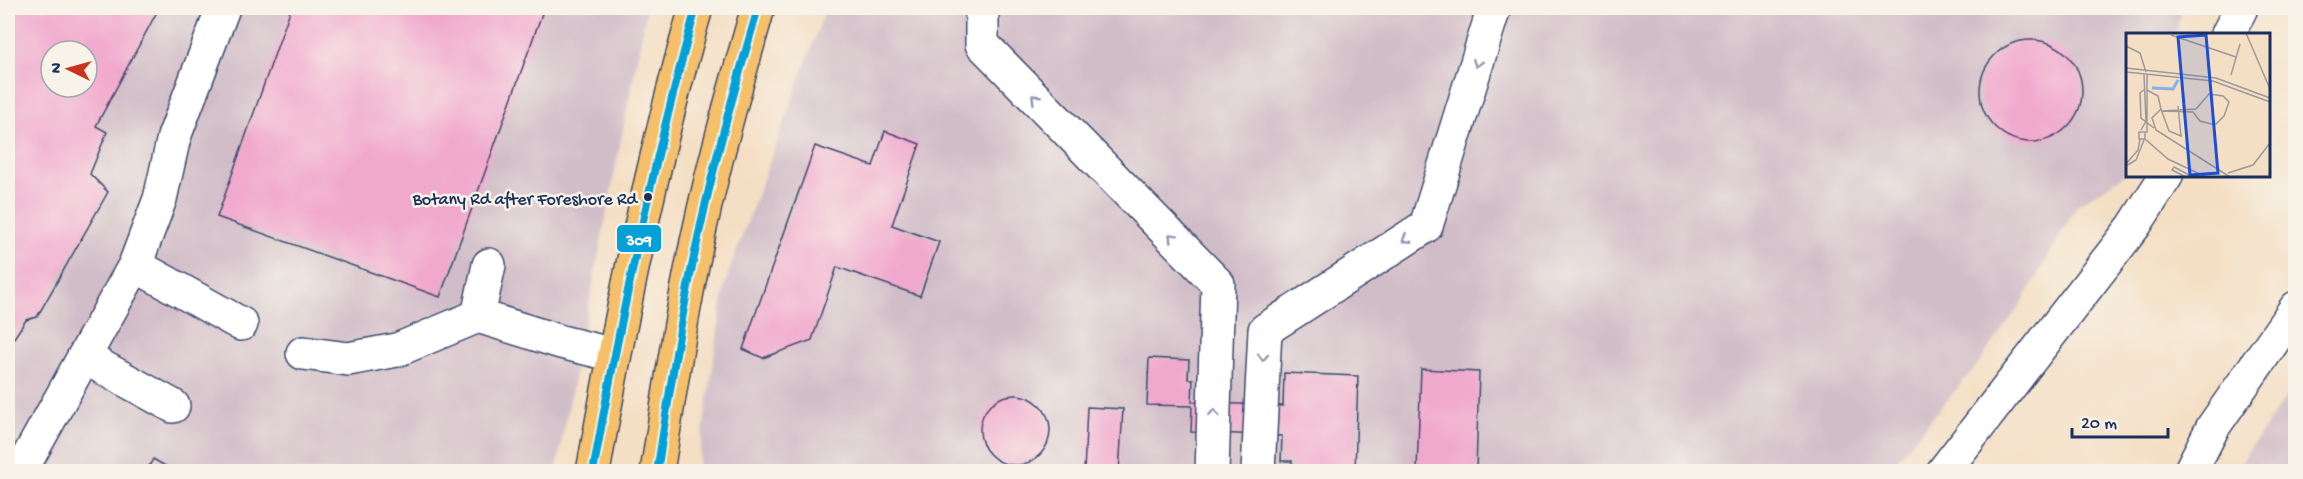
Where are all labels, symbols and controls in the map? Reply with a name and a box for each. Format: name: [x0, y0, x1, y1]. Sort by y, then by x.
inset map: [2126, 33, 2270, 177]
north arrow: [39, 39, 99, 99]
one-way arrow: [1472, 57, 1484, 68]
text: N: [48, 61, 68, 74]
one-way arrow: [1032, 95, 1043, 106]
place label: Botany Rd after Foreshore Rd: [412, 190, 638, 211]
marker: Botany Rd after Foreshore Rd: [642, 191, 654, 203]
line badge: 309: [616, 224, 662, 253]
one-way arrow: [1402, 232, 1412, 244]
text: 309: [625, 233, 652, 252]
one-way arrow: [1169, 234, 1180, 245]
one-way arrow: [1257, 353, 1270, 362]
scale bar: [2072, 401, 2168, 439]
one-way arrow: [1208, 409, 1221, 418]
text: 20 m: [2081, 414, 2117, 435]

